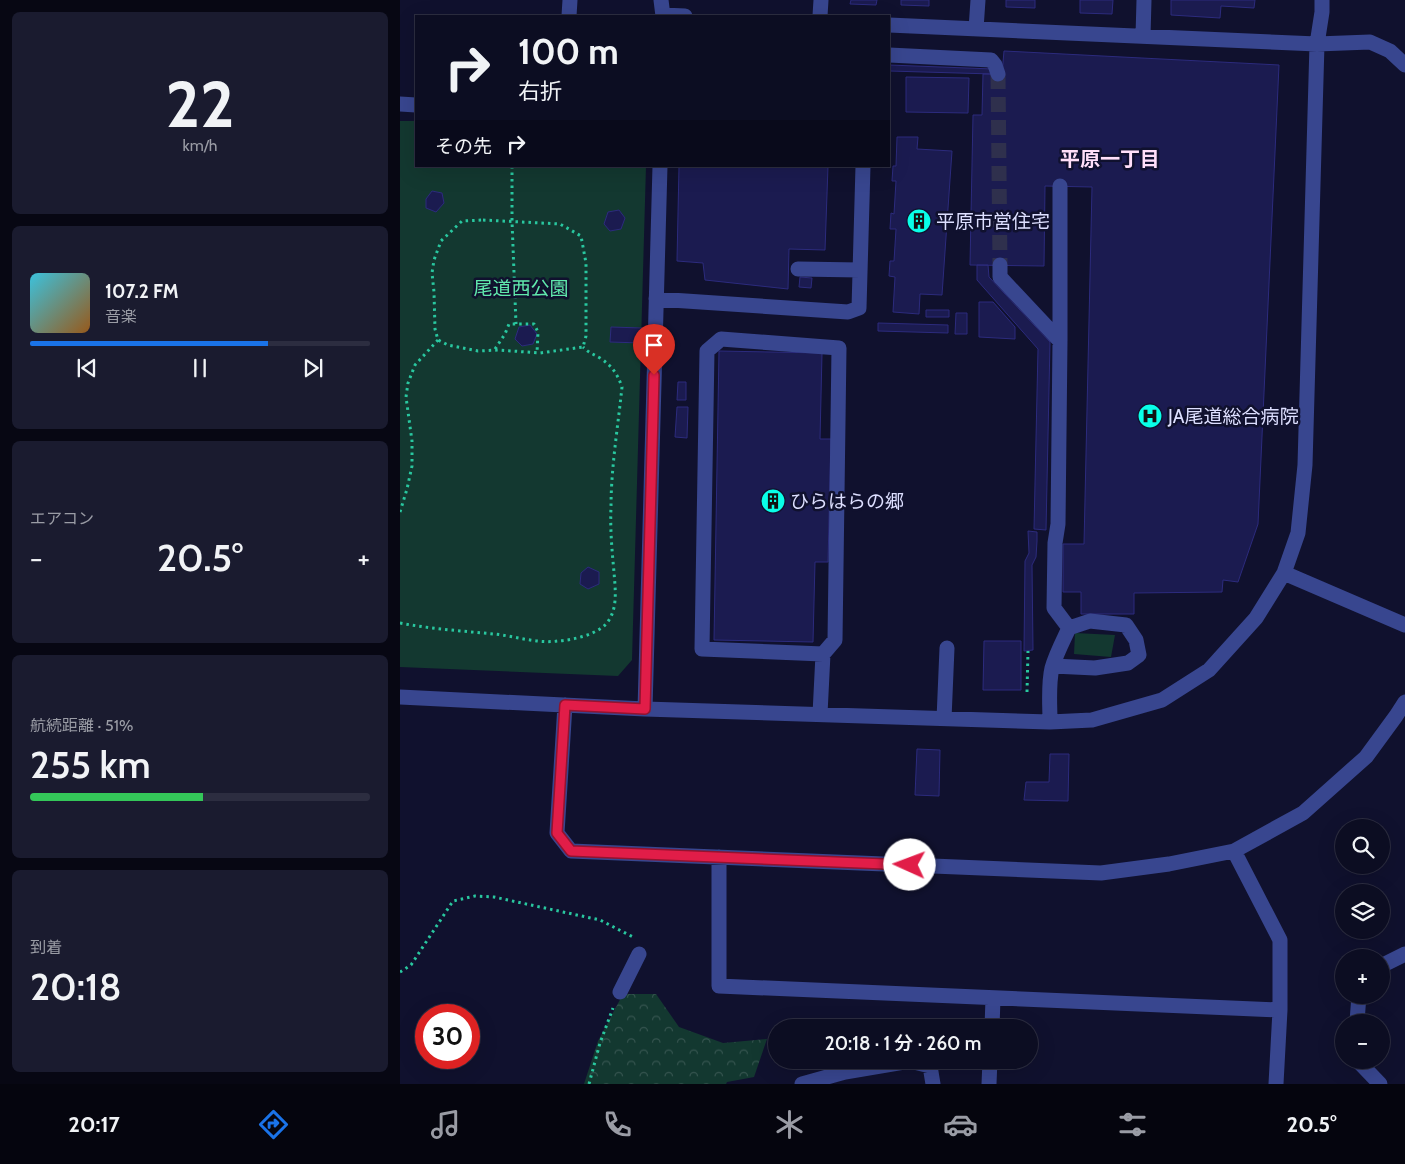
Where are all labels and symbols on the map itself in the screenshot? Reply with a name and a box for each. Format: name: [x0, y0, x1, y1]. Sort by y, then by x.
district label: 平原一丁目: [1060, 147, 1160, 171]
building icon: 平原市営住宅: [906, 208, 932, 234]
place label: 平原市営住宅: [936, 210, 1050, 233]
park label: 尾道西公園: [473, 277, 569, 300]
pin: [633, 324, 675, 375]
hospital icon: JA尾道総合病院: [1137, 403, 1163, 429]
place label: JA尾道総合病院: [1167, 405, 1299, 428]
building icon: ひらはらの郷: [760, 488, 786, 514]
place label: ひらはらの郷: [790, 490, 904, 513]
position arrow: [883, 838, 935, 890]
speed limit sign: 30: [415, 1004, 480, 1069]

